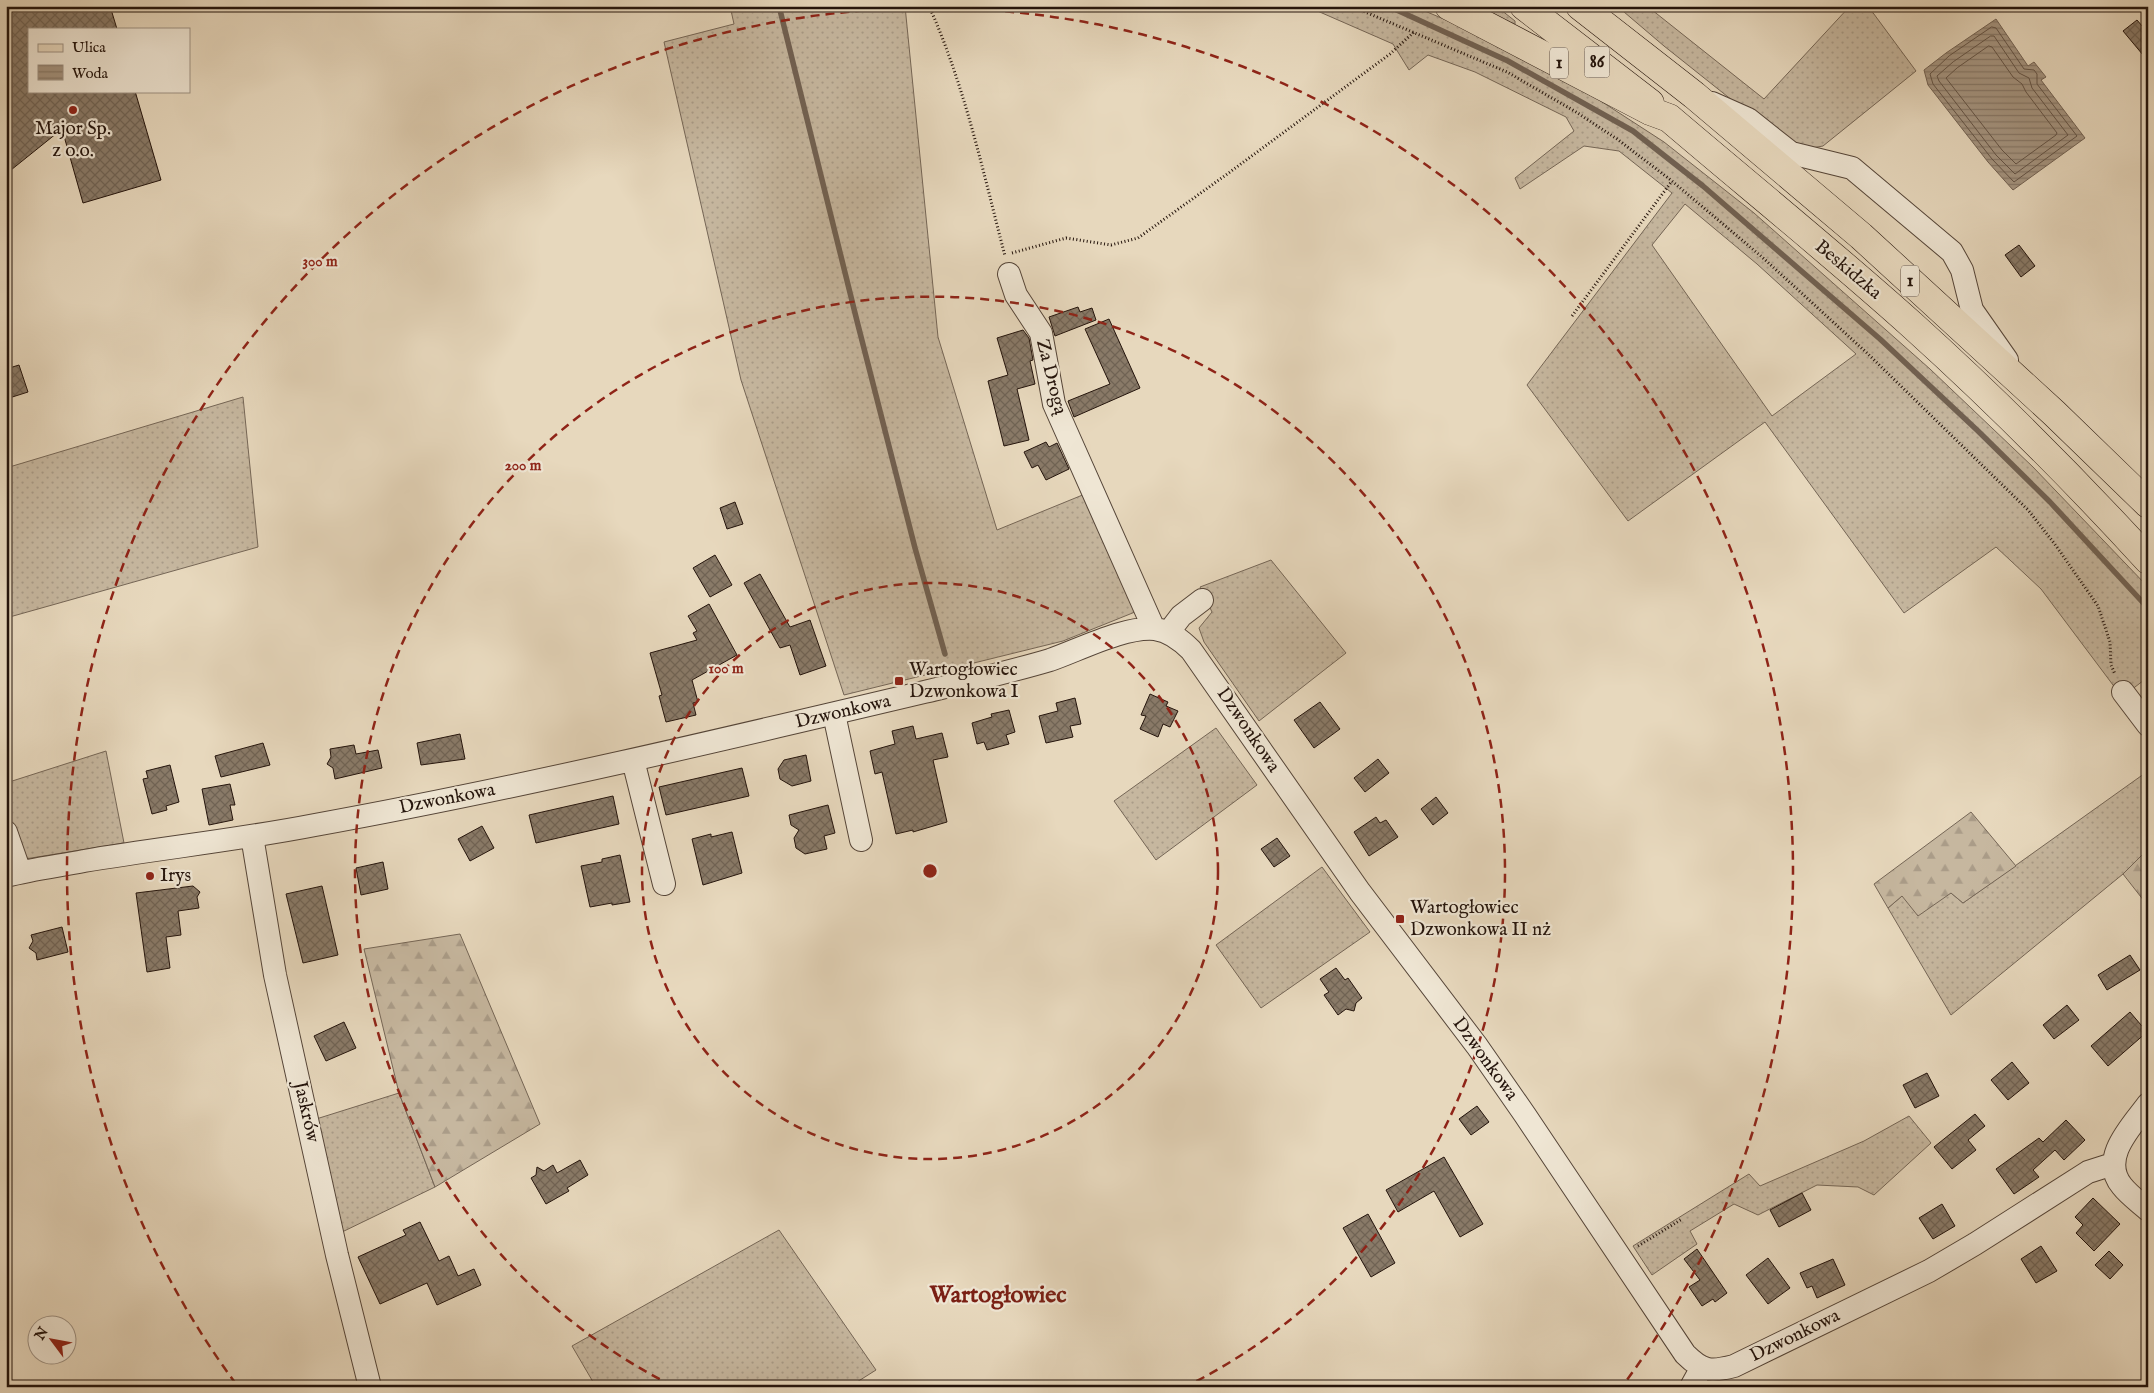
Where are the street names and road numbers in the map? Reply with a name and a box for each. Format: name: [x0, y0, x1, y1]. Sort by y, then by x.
road number: 86: [1584, 46, 1610, 78]
road number: 1: [1550, 48, 1568, 78]
street label: Beskidzka: [1809, 235, 1887, 306]
road number: 1: [1901, 266, 1919, 296]
street label: Za Drogą: [1030, 337, 1072, 419]
street label: Dzwonkowa: [1211, 683, 1286, 778]
street label: Dzwonkowa: [793, 689, 894, 735]
street label: Dzwonkowa: [397, 778, 498, 820]
street label: Dzwonkowa: [1447, 1013, 1524, 1106]
street label: Jaskrów: [287, 1077, 325, 1145]
street label: Dzwonkowa: [1746, 1304, 1845, 1368]

